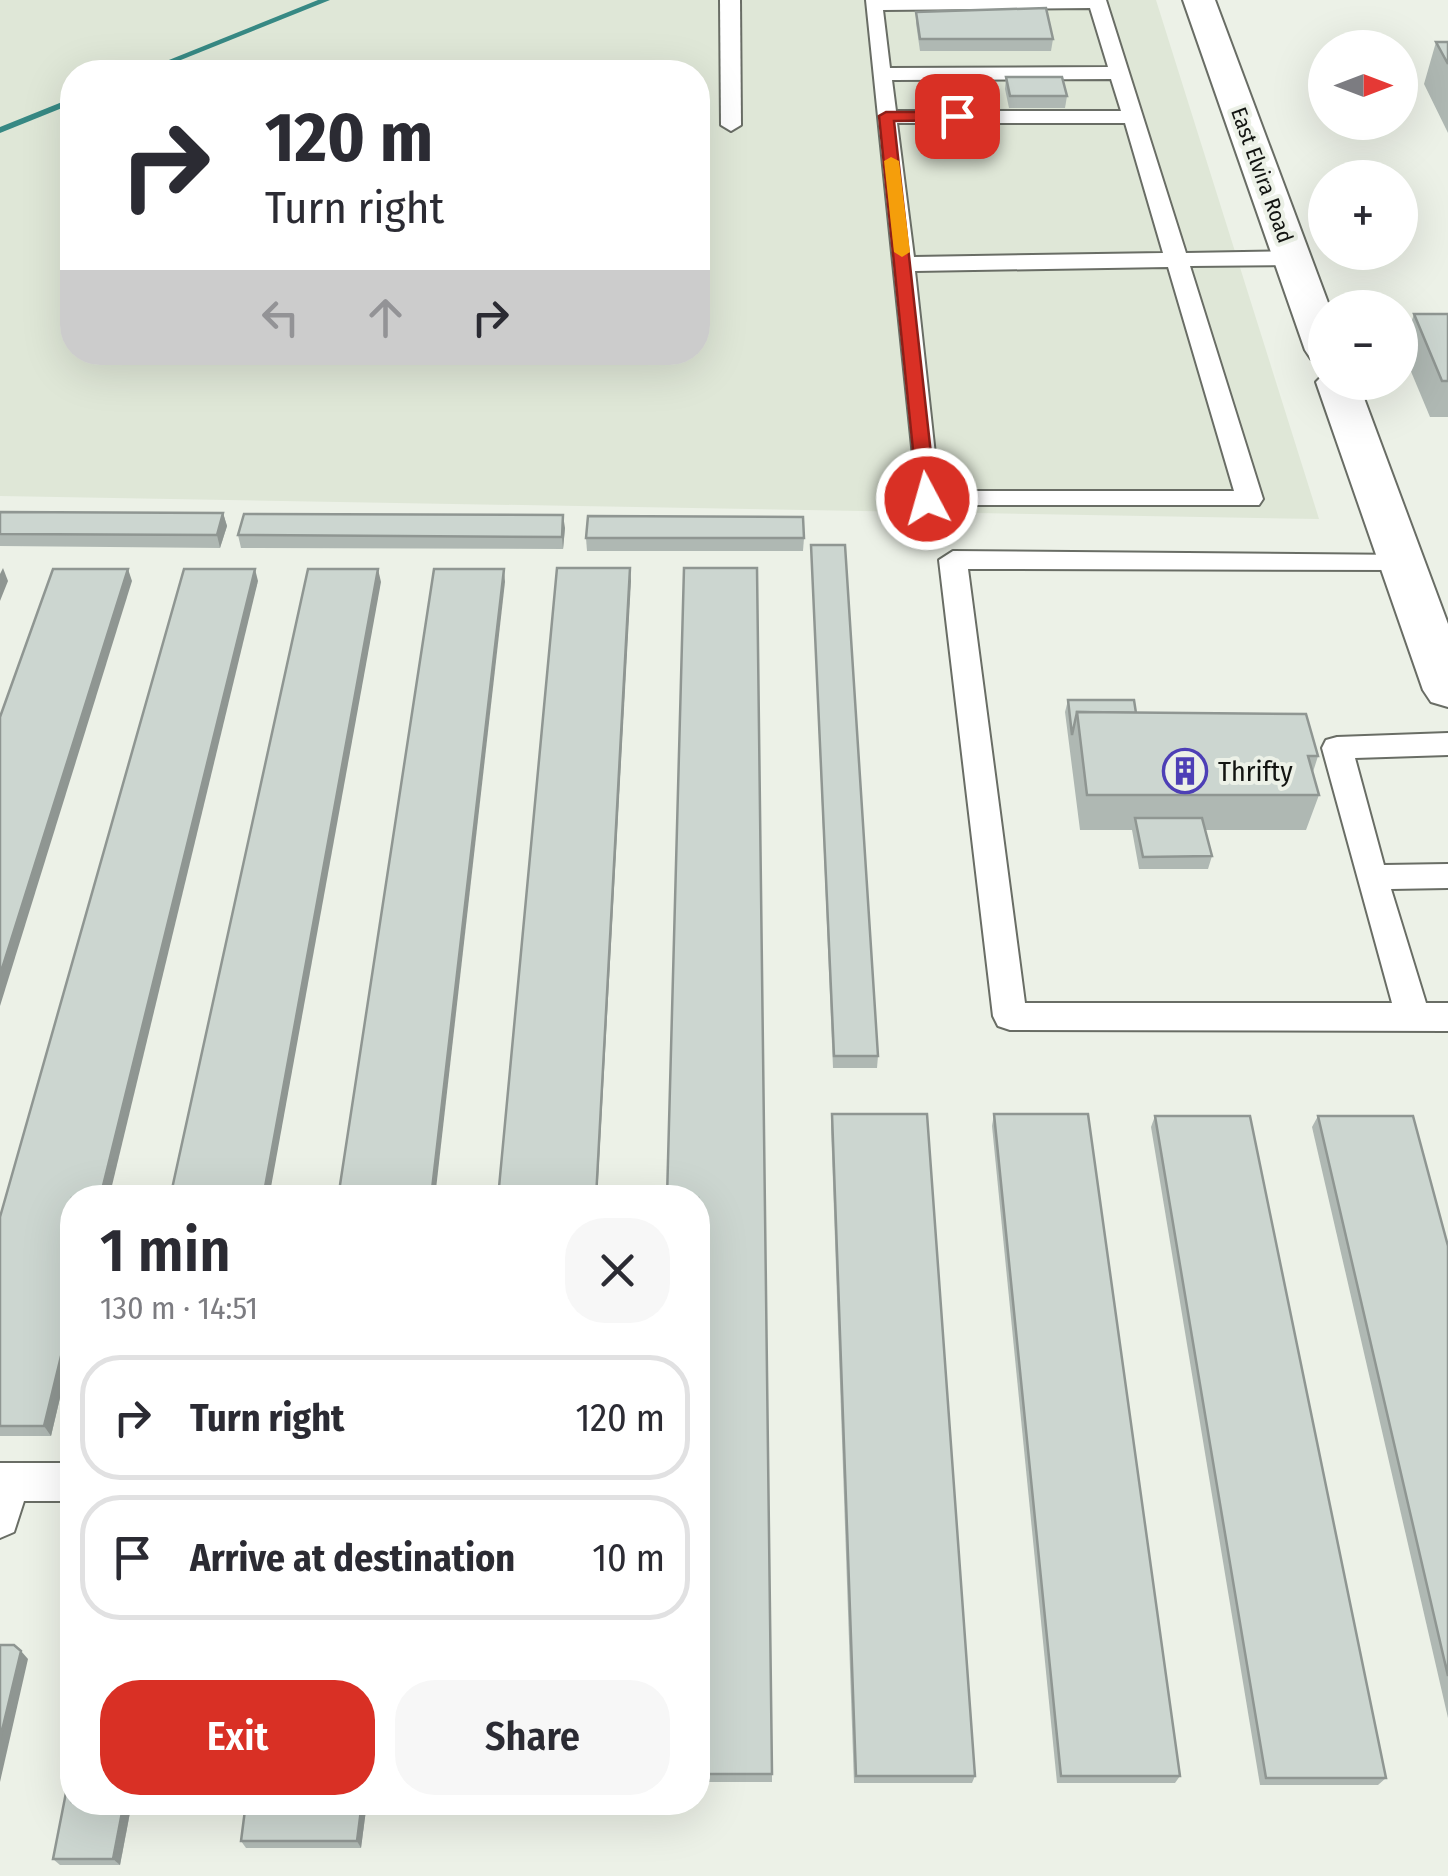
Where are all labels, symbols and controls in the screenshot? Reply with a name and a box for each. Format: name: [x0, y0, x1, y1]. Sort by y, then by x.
north arrow: [1308, 30, 1418, 140]
map controls: [1308, 30, 1418, 400]
pin: [915, 74, 1000, 159]
icon: arrive: [930, 89, 985, 144]
text: 120 m: [265, 96, 433, 180]
icon: right: [100, 100, 230, 230]
street label: East Elvira Road: [1225, 104, 1299, 246]
button: +: [1308, 160, 1418, 270]
text: Turn right: [265, 181, 444, 235]
icon: left: [253, 290, 308, 345]
icon: ahead: [358, 290, 413, 345]
icon: right: [463, 290, 518, 345]
button: −: [1308, 290, 1418, 400]
position arrow: [875, 447, 979, 551]
building icon: Thrifty: [1162, 748, 1208, 794]
place label: Thrifty: [1218, 755, 1293, 788]
text: 1 min: [100, 1215, 231, 1287]
button: close: [565, 1218, 670, 1323]
text: 130 m · 14:51: [100, 1289, 258, 1327]
icon: right: [105, 1390, 160, 1445]
text: Turn right: [190, 1395, 344, 1441]
text: 120 m: [575, 1395, 665, 1441]
icon: arrive: [105, 1530, 160, 1585]
text: Arrive at destination: [190, 1535, 515, 1581]
text: 10 m: [592, 1535, 665, 1581]
button: Exit: [100, 1680, 375, 1795]
button: Share: [395, 1680, 670, 1795]

